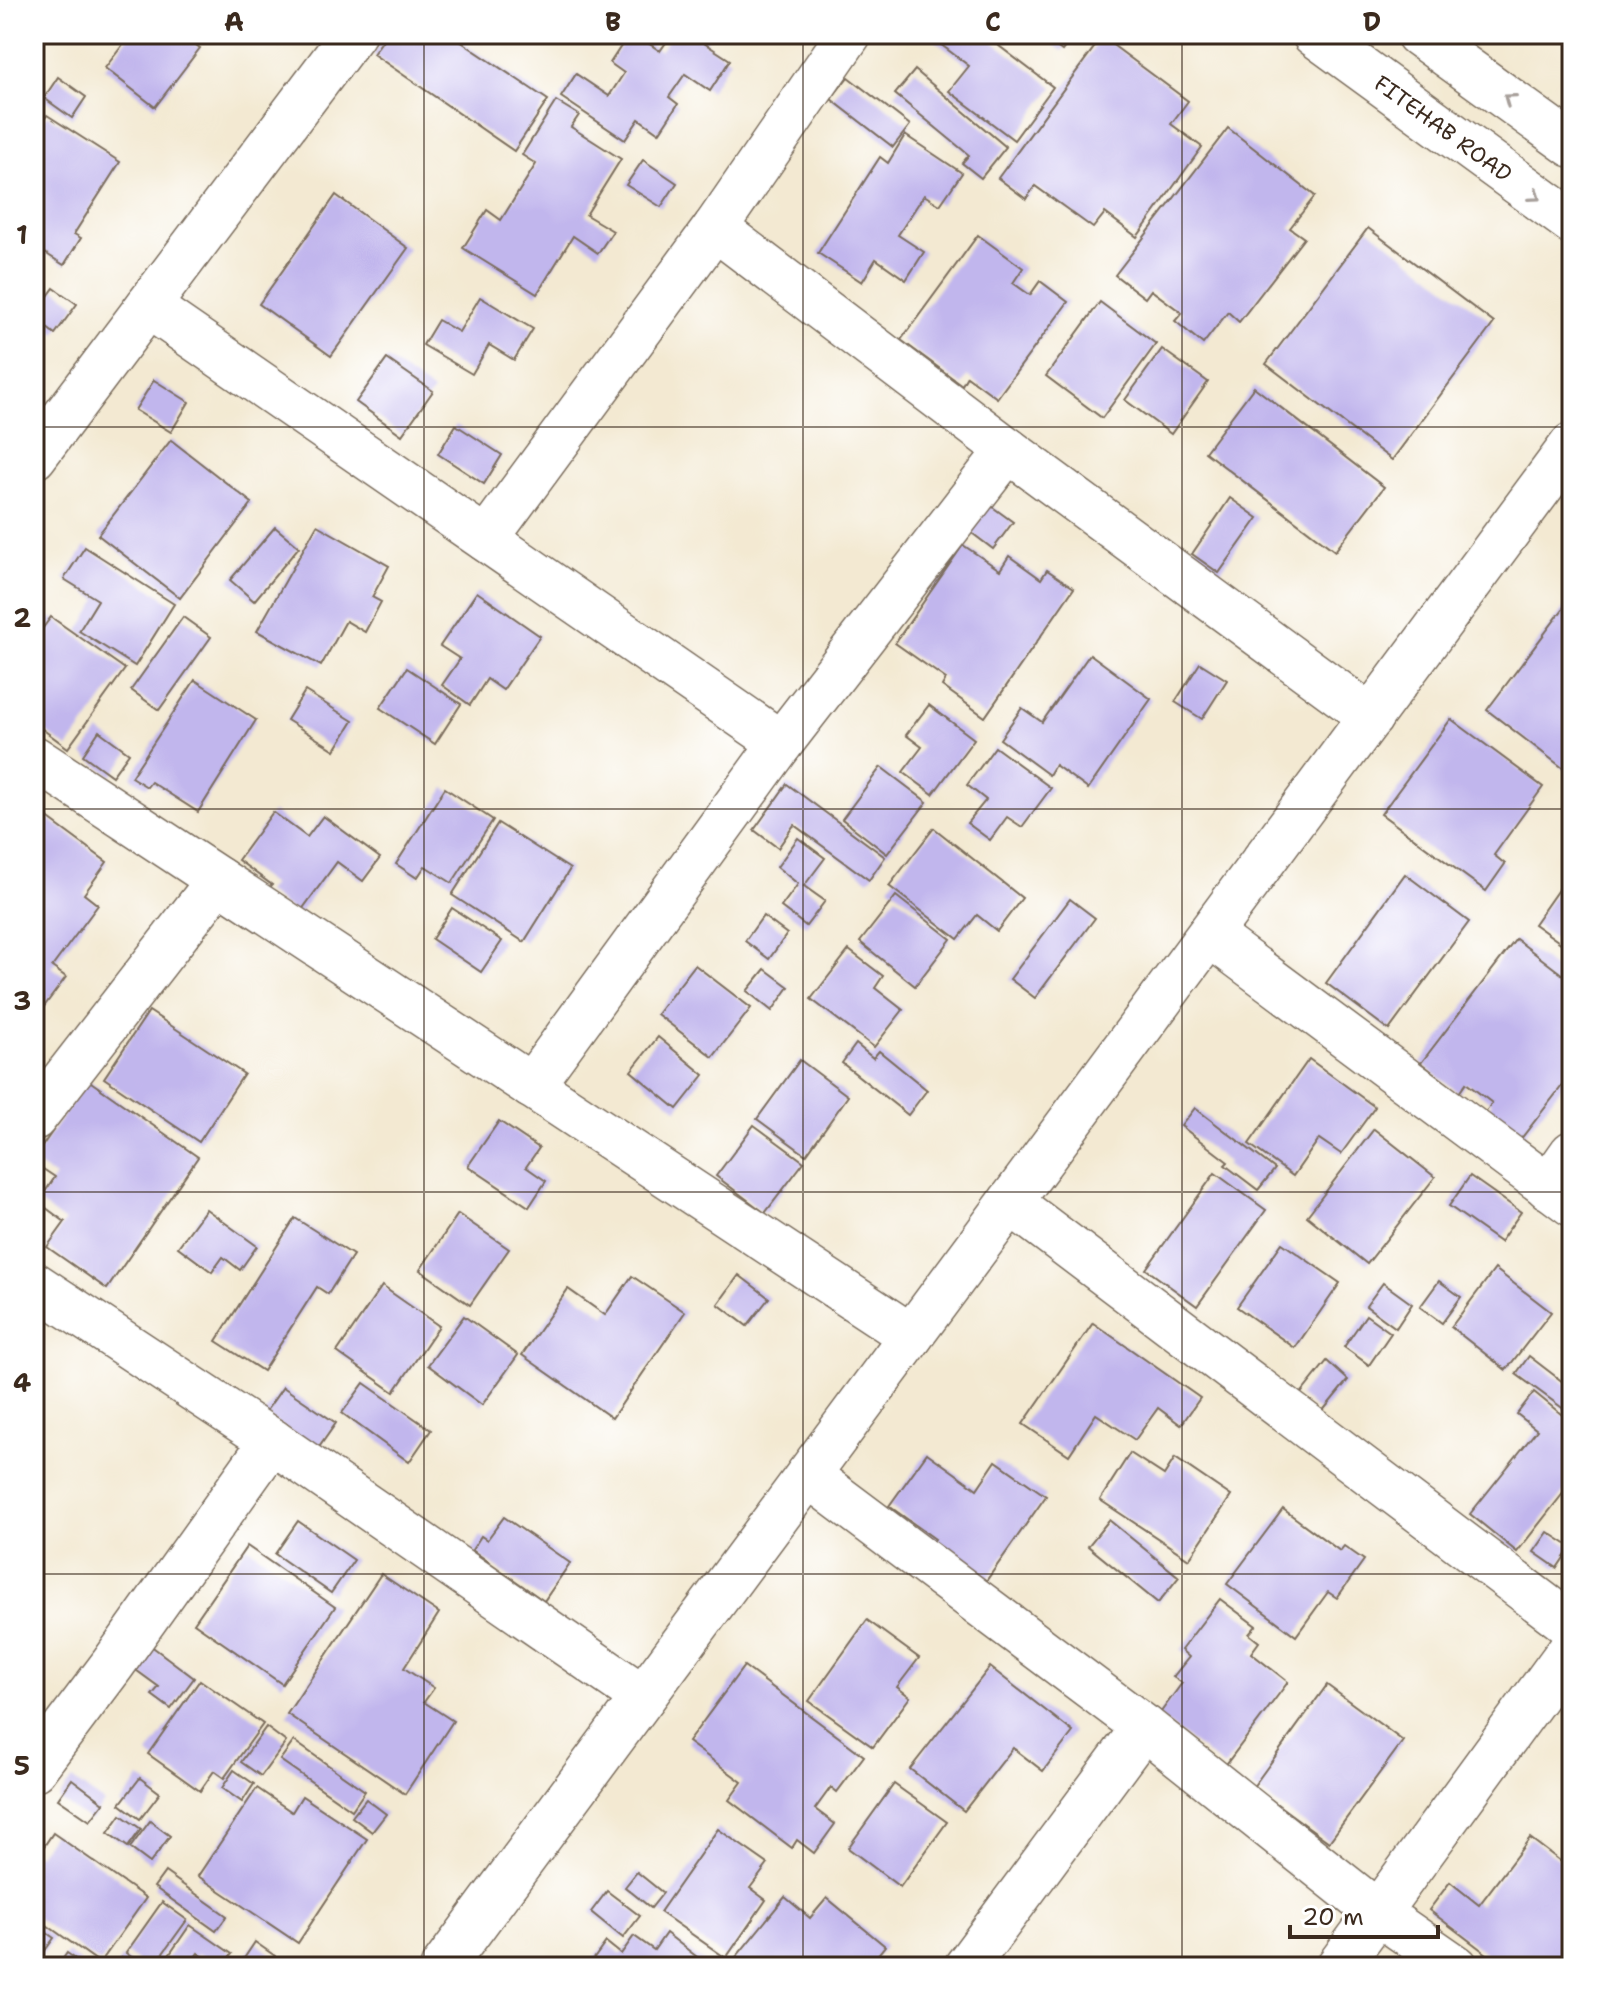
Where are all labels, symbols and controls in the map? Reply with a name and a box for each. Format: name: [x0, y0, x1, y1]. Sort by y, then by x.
text: A: [224, 4, 244, 39]
text: B: [605, 4, 621, 39]
text: C: [985, 4, 1001, 39]
text: D: [1363, 4, 1381, 39]
street label: FITEHAB ROAD: [1368, 69, 1518, 189]
one-way arrow: [1503, 95, 1517, 109]
one-way arrow: [1527, 186, 1541, 200]
text: 1: [16, 217, 28, 252]
text: 2: [13, 600, 31, 635]
text: 3: [13, 983, 31, 1018]
text: 4: [13, 1365, 31, 1400]
text: 5: [14, 1748, 30, 1783]
scale bar: [1290, 1889, 1438, 1939]
text: 20 m: [1302, 1901, 1364, 1933]

